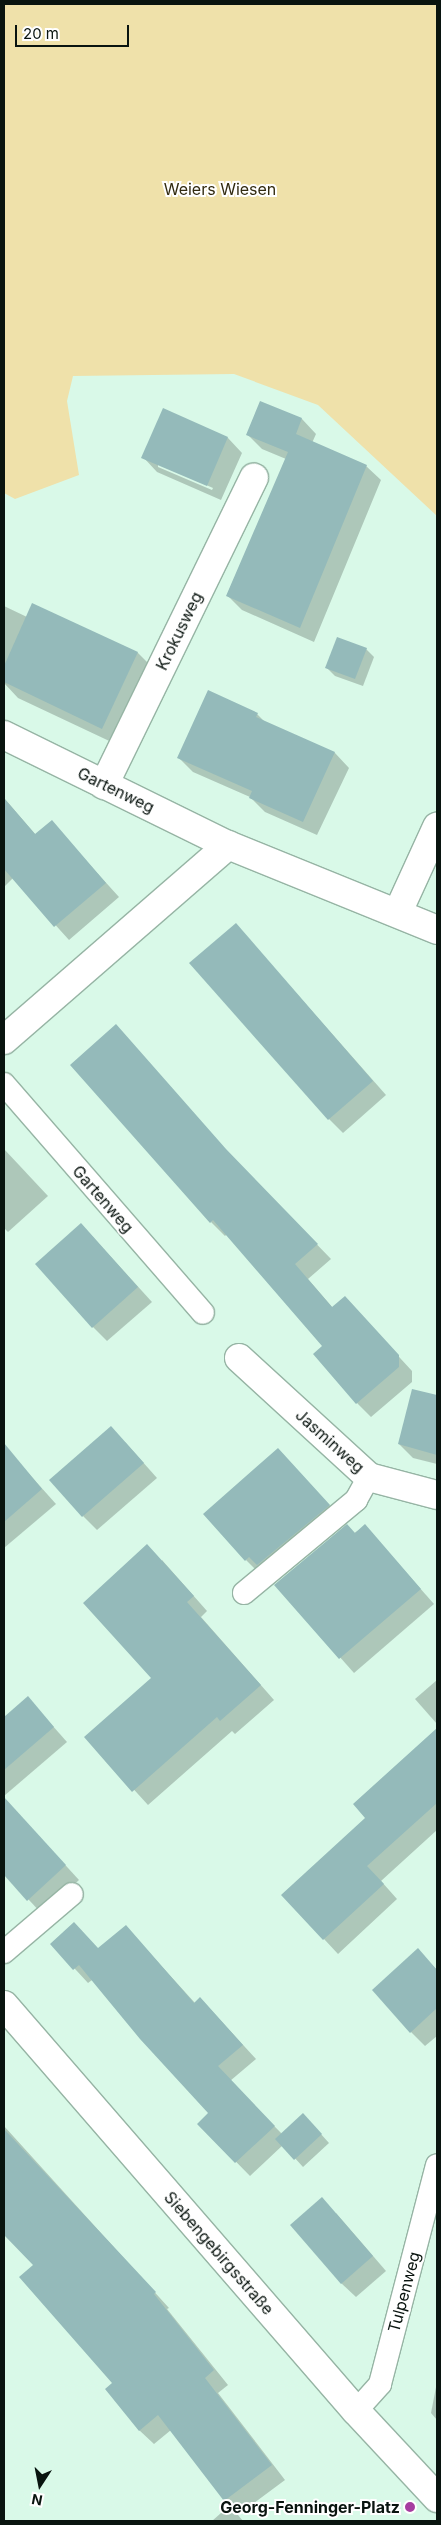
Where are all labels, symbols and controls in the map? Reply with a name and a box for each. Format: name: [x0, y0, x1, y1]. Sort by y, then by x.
scale bar: [18, 15, 131, 47]
text: 20 m: [23, 24, 59, 43]
park label: Weiers Wiesen: [164, 179, 276, 199]
street label: Krokusweg: [152, 589, 206, 673]
street label: Gartenweg: [74, 763, 158, 817]
street label: Gartenweg: [69, 1161, 137, 1237]
street label: Jasminweg: [292, 1405, 368, 1477]
street label: Siebengebirgsstraße: [160, 2188, 278, 2318]
street label: Tulpenweg: [384, 2249, 424, 2335]
north arrow: [15, 2460, 65, 2510]
text: N: [30, 2491, 44, 2510]
place label: Georg-Fenninger-Platz: [220, 2497, 400, 2517]
marker: Georg-Fenninger-Platz: [404, 2501, 416, 2513]

